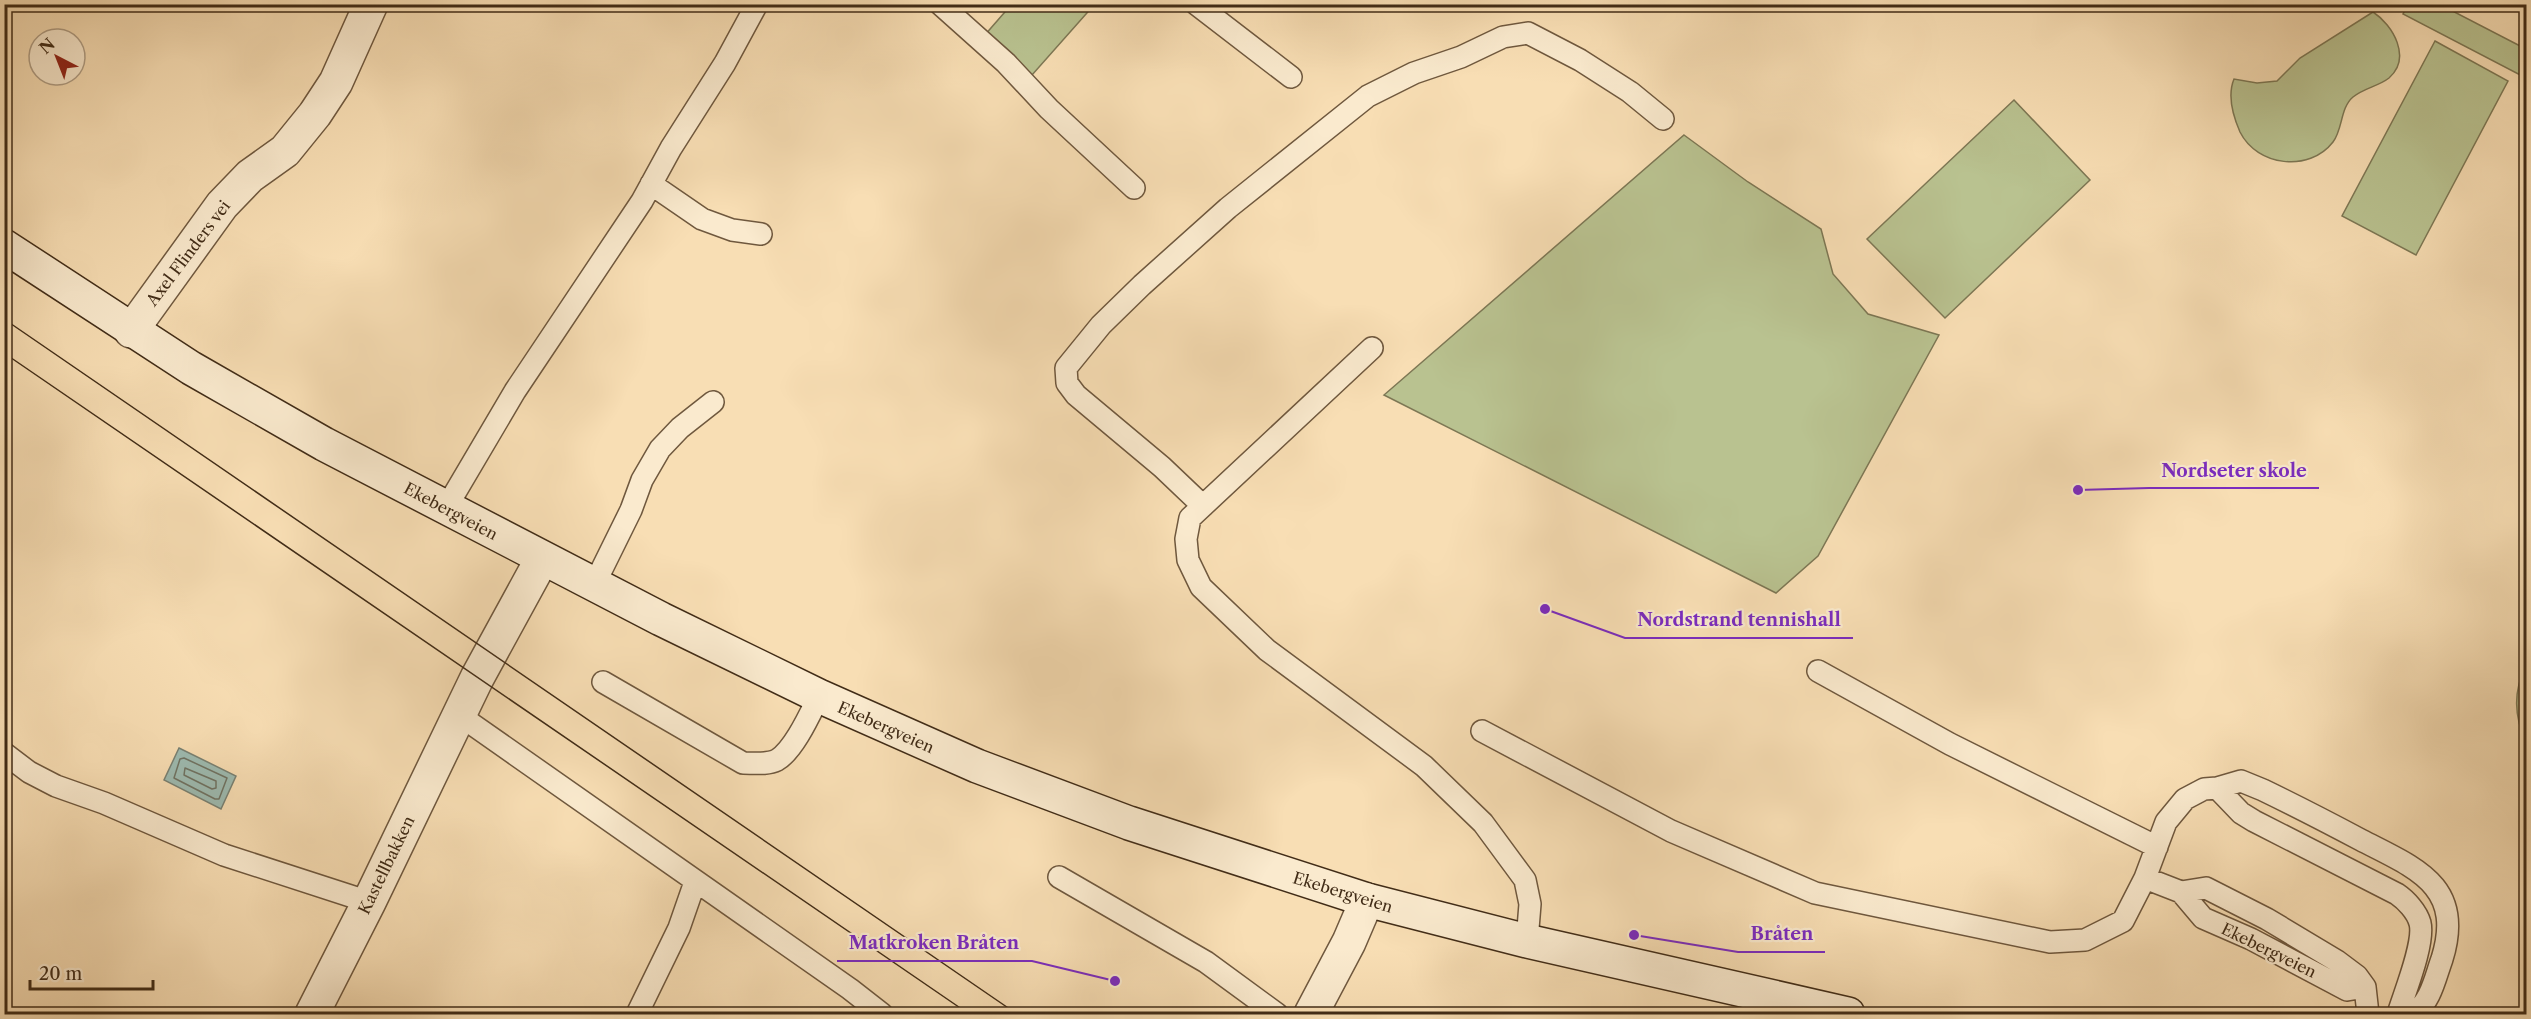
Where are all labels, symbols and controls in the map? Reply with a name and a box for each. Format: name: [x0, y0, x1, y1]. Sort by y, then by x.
north arrow: [27, 27, 87, 87]
text: N: [35, 34, 59, 58]
street label: Axel Flinders vei: [141, 196, 234, 311]
callout: Nordseter skole: [2149, 452, 2319, 488]
text: Nordseter skole: [2161, 460, 2307, 482]
street label: Ekebergveien: [401, 478, 501, 544]
callout: Nordstrand tennishall: [1625, 602, 1853, 638]
text: Nordstrand tennishall: [1637, 609, 1841, 631]
street label: Ekebergveien: [835, 697, 937, 757]
street label: Kastellbakken: [354, 813, 418, 917]
street label: Ekebergveien: [1291, 867, 1395, 917]
callout: Bråten: [1738, 916, 1825, 952]
street label: Ekebergveien: [2218, 918, 2320, 982]
text: Bråten: [1751, 923, 1814, 945]
callout: Matkroken Bråten: [837, 925, 1032, 961]
text: Matkroken Bråten: [849, 932, 1020, 954]
scale bar: [30, 953, 153, 991]
text: 20 m: [39, 963, 83, 985]

